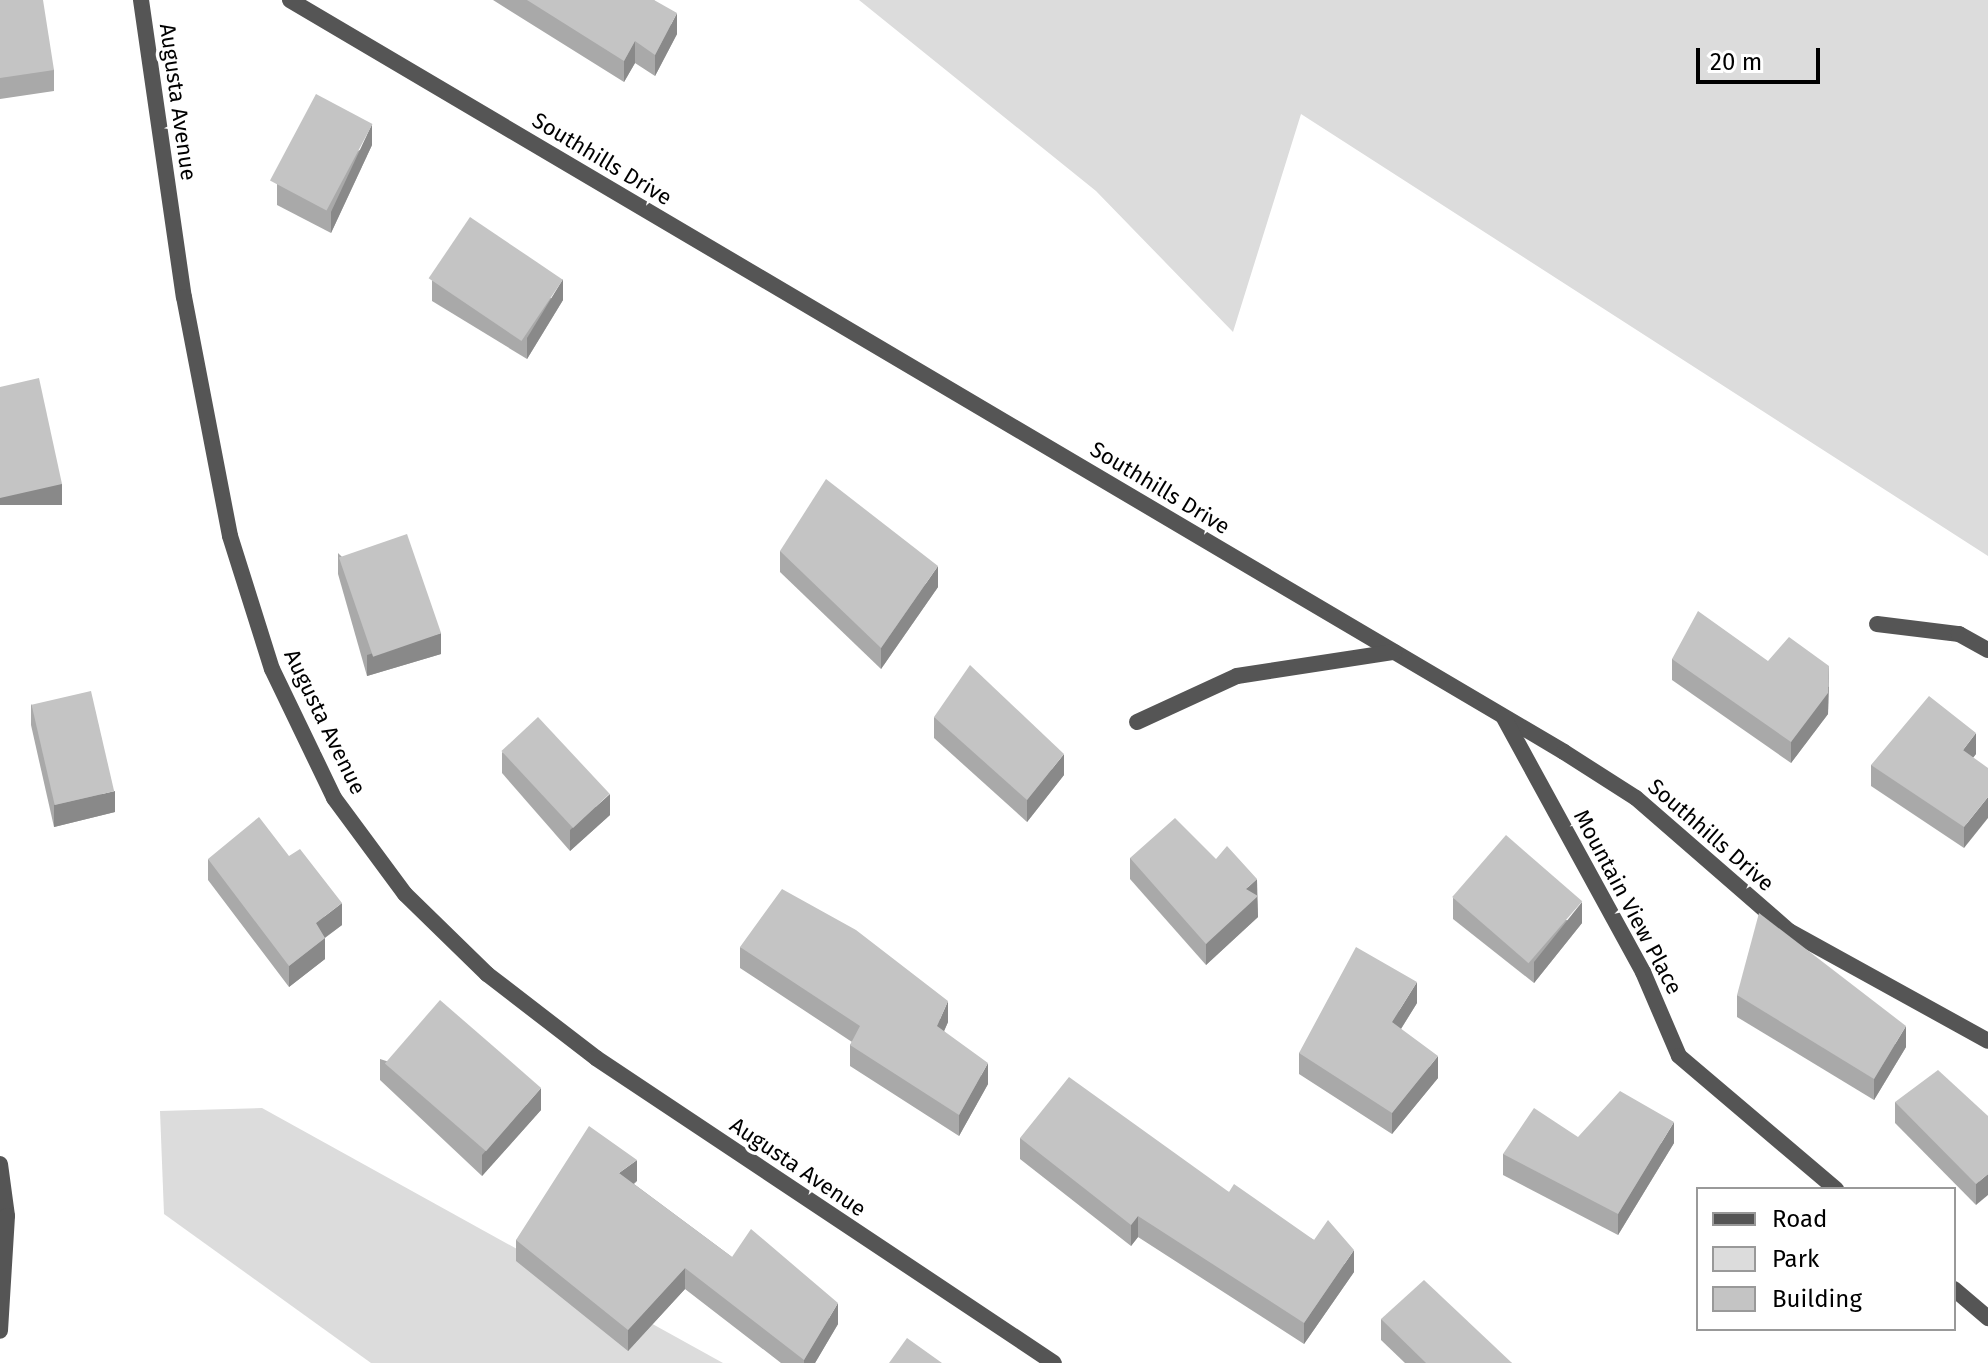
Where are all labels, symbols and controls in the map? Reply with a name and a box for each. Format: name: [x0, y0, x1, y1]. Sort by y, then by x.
street label: Augusta Avenue: [154, 22, 202, 182]
scale bar: [1700, 32, 1824, 82]
text: 20 m: [1710, 48, 1762, 76]
street label: Southhills Drive: [527, 107, 677, 211]
street label: Southhills Drive: [1085, 436, 1235, 540]
street label: Augusta Avenue: [278, 645, 372, 799]
street label: Southhills Drive: [1643, 773, 1779, 897]
street label: Mountain View Place: [1568, 805, 1688, 999]
street label: Augusta Avenue: [725, 1112, 871, 1222]
legend: [1696, 1187, 1956, 1331]
text: Road: [1772, 1205, 1827, 1233]
text: Park: [1772, 1245, 1819, 1273]
text: Building: [1772, 1285, 1862, 1313]

